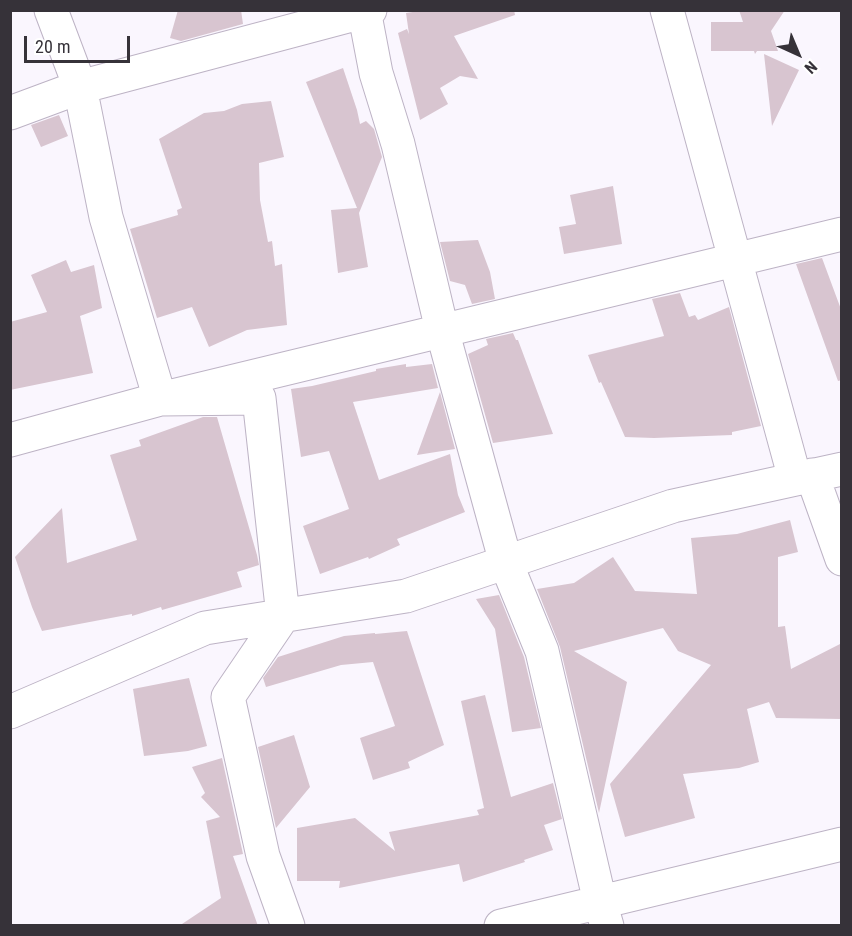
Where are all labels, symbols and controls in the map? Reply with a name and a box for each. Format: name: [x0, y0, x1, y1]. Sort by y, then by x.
scale bar: [27, 24, 134, 62]
north arrow: [768, 24, 828, 84]
text: 20 m: [35, 36, 70, 57]
text: N: [801, 57, 821, 78]

